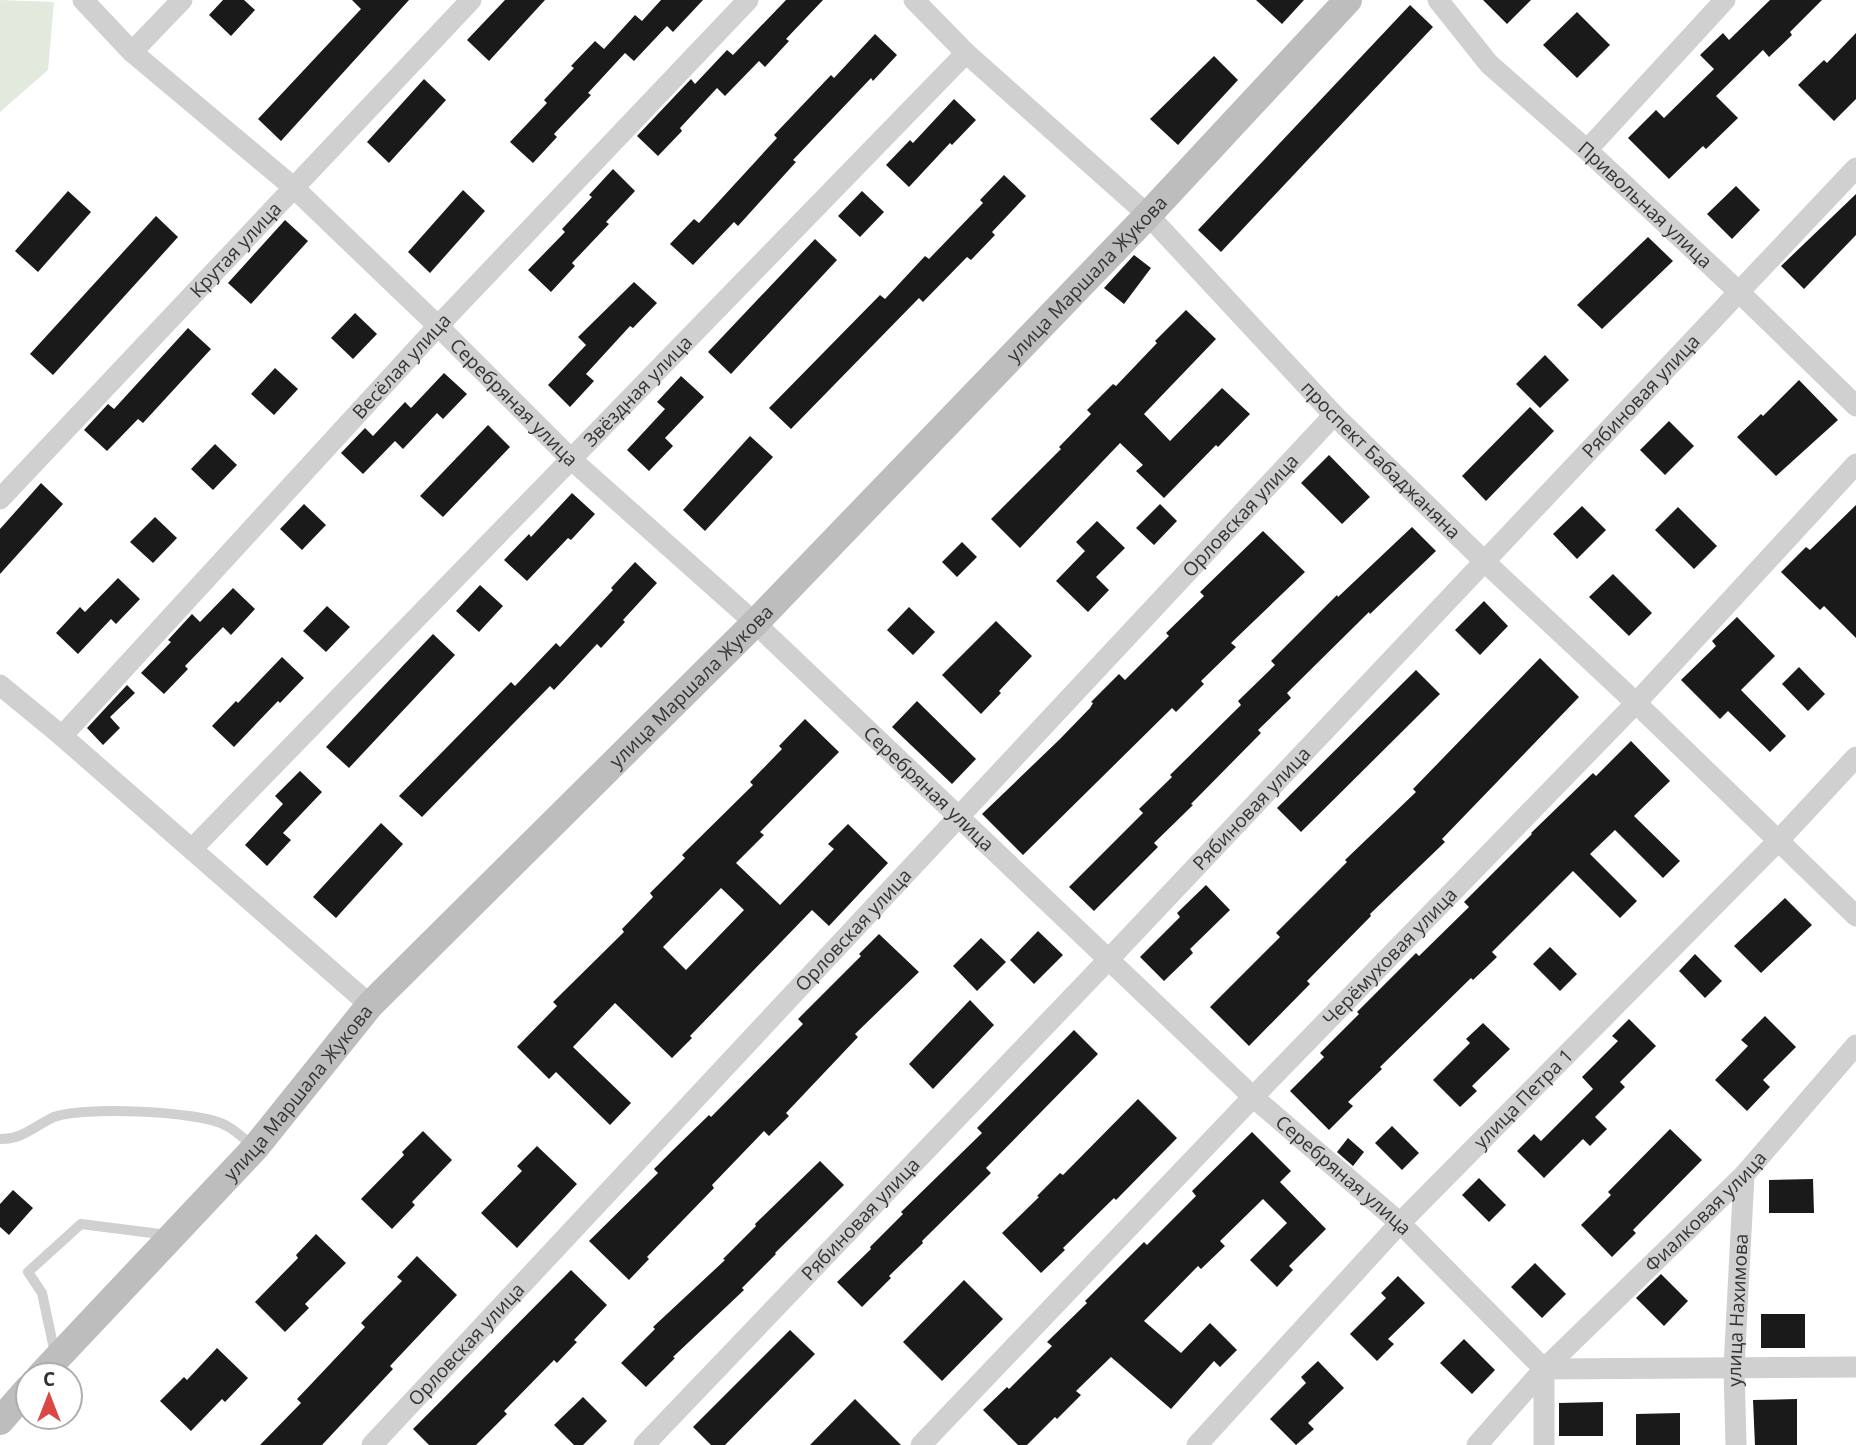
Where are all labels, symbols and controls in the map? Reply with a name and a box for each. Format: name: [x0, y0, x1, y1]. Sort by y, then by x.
street label: Привольная улица: [1573, 135, 1718, 274]
street label: улица Маршала Жукова: [1001, 190, 1173, 367]
street label: Крутая улица: [184, 196, 287, 303]
street label: Весёлая улица: [346, 308, 456, 424]
street label: Рябиновая улица: [1576, 329, 1705, 463]
street label: Звёздная улица: [577, 330, 698, 452]
street label: Серебряная улица: [444, 332, 584, 472]
street label: проспект Бабаджаняна: [1296, 375, 1467, 545]
street label: Орловская улица: [1176, 448, 1304, 583]
street label: улица Маршала Жукова: [604, 599, 779, 773]
street label: Серебряная улица: [858, 720, 1000, 857]
street label: Рябиновая улица: [1187, 741, 1316, 876]
street label: Орловская улица: [789, 863, 917, 997]
street label: Черёмуховая улица: [1317, 882, 1463, 1031]
street label: улица Маршала Жукова: [218, 999, 378, 1186]
street label: улица Петра 1: [1468, 1043, 1579, 1154]
street label: Серебряная улица: [1270, 1109, 1417, 1240]
street label: Фиалковая улица: [1639, 1145, 1772, 1278]
street label: Рябиновая улица: [795, 1152, 925, 1286]
street label: улица Нахимова: [1721, 1233, 1754, 1387]
street label: Орловская улица: [402, 1277, 530, 1411]
north arrow: [14, 1361, 84, 1431]
text: С: [43, 1366, 55, 1392]

